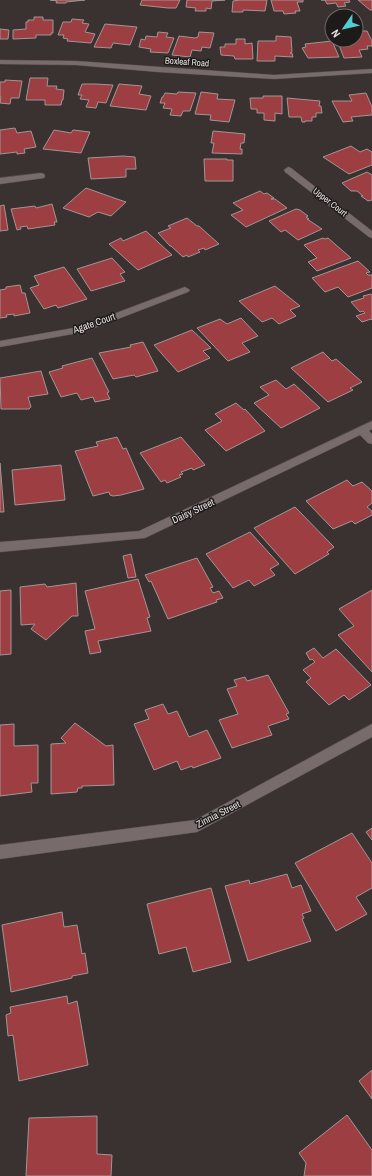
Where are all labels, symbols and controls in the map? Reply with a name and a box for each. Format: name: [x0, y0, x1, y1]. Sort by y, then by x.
north arrow: [324, 8, 364, 48]
text: N: [328, 27, 343, 40]
street label: Boxleaf Road: [164, 54, 210, 70]
street label: Upper Court: [310, 185, 350, 219]
street label: Agate Court: [70, 309, 117, 337]
street label: Daisy Street: [170, 495, 217, 526]
street label: Zinnia Street: [194, 797, 243, 831]

